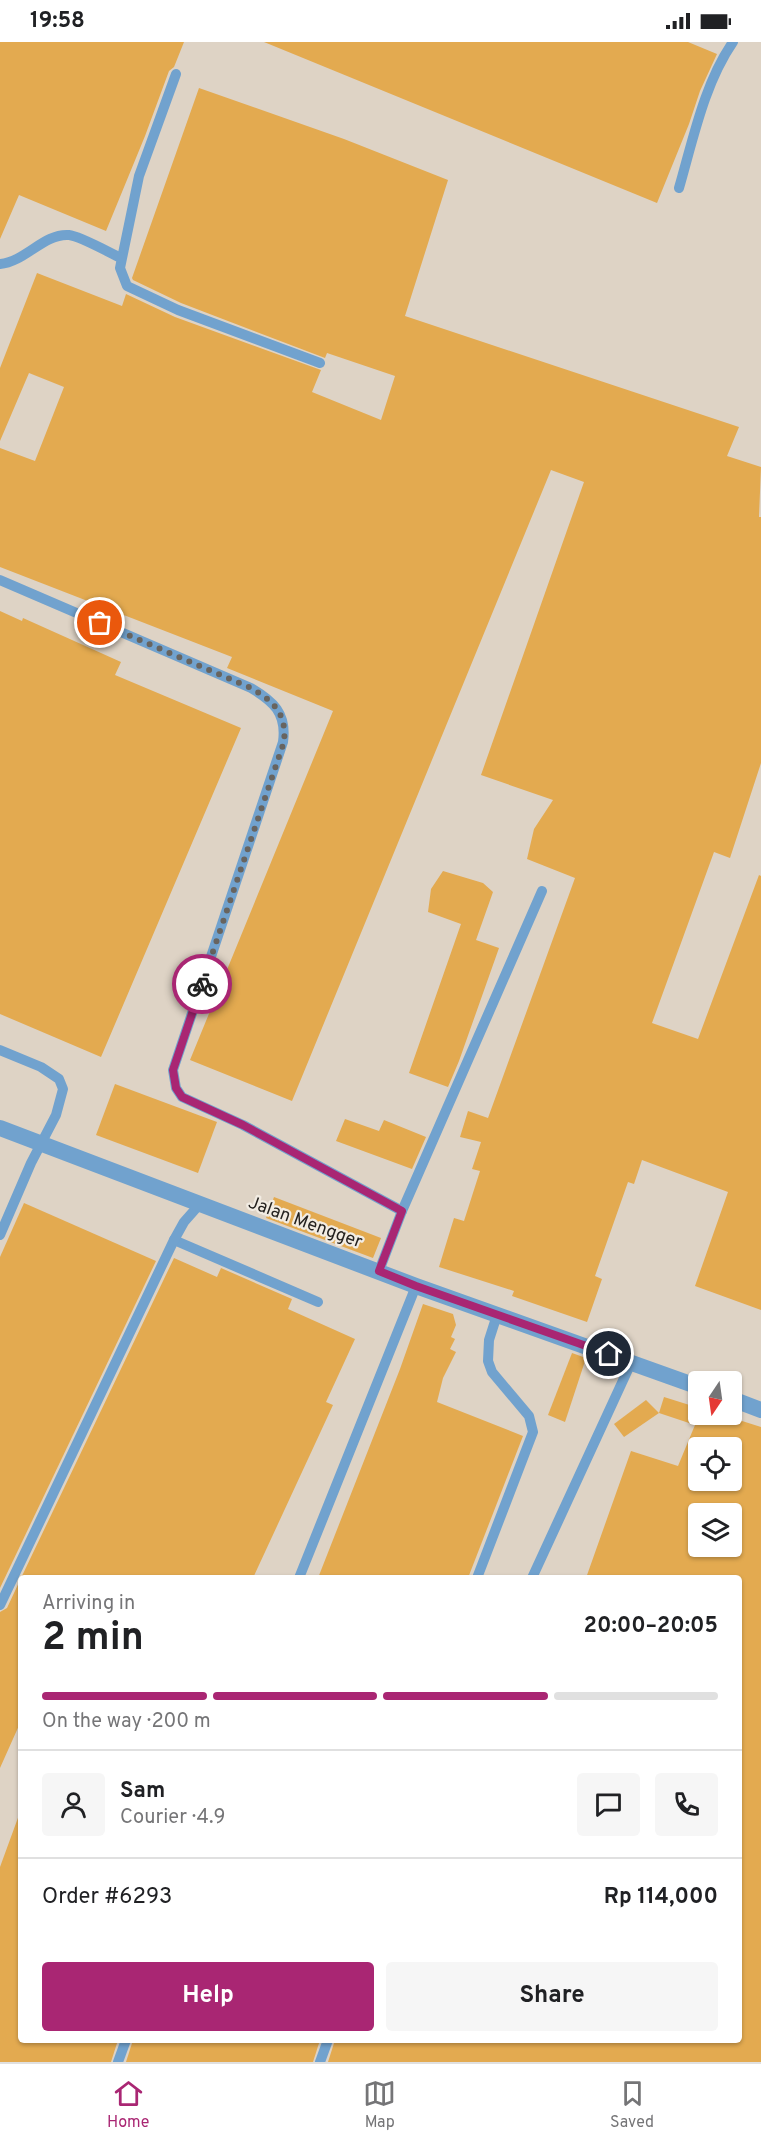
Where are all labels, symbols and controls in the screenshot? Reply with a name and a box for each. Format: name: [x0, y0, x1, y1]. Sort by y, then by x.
text: 19:58: [30, 8, 85, 35]
pin: [74, 597, 125, 648]
icon: bag: [83, 606, 116, 639]
courier: [172, 954, 232, 1014]
icon: bike: [186, 968, 219, 1001]
street label: Jalan Mengger: [245, 1192, 365, 1254]
pin: [583, 1328, 634, 1379]
icon: home: [592, 1337, 625, 1370]
north arrow: [688, 1371, 742, 1425]
map controls: [688, 1371, 742, 1557]
button: locate: [688, 1437, 742, 1491]
button: layers: [688, 1503, 742, 1557]
text: Arriving in: [42, 1591, 135, 1617]
text: 20:00–20:05: [584, 1613, 718, 1640]
text: 2 min: [42, 1615, 144, 1664]
text: On the way · 200 m: [42, 1709, 211, 1735]
button: person: [42, 1773, 105, 1836]
button: chat: [577, 1773, 640, 1836]
button: phone: [655, 1773, 718, 1836]
text: Sam: [120, 1778, 165, 1805]
text: Courier · 4.9: [120, 1805, 225, 1831]
text: Order #6293: [42, 1884, 172, 1911]
text: Rp 114,000: [604, 1884, 718, 1911]
button: Help: [42, 1962, 374, 2031]
button: Share: [386, 1962, 718, 2031]
tab: Home: [107, 2077, 149, 2133]
tab: Map: [363, 2077, 396, 2133]
tab: Saved: [610, 2077, 654, 2133]

